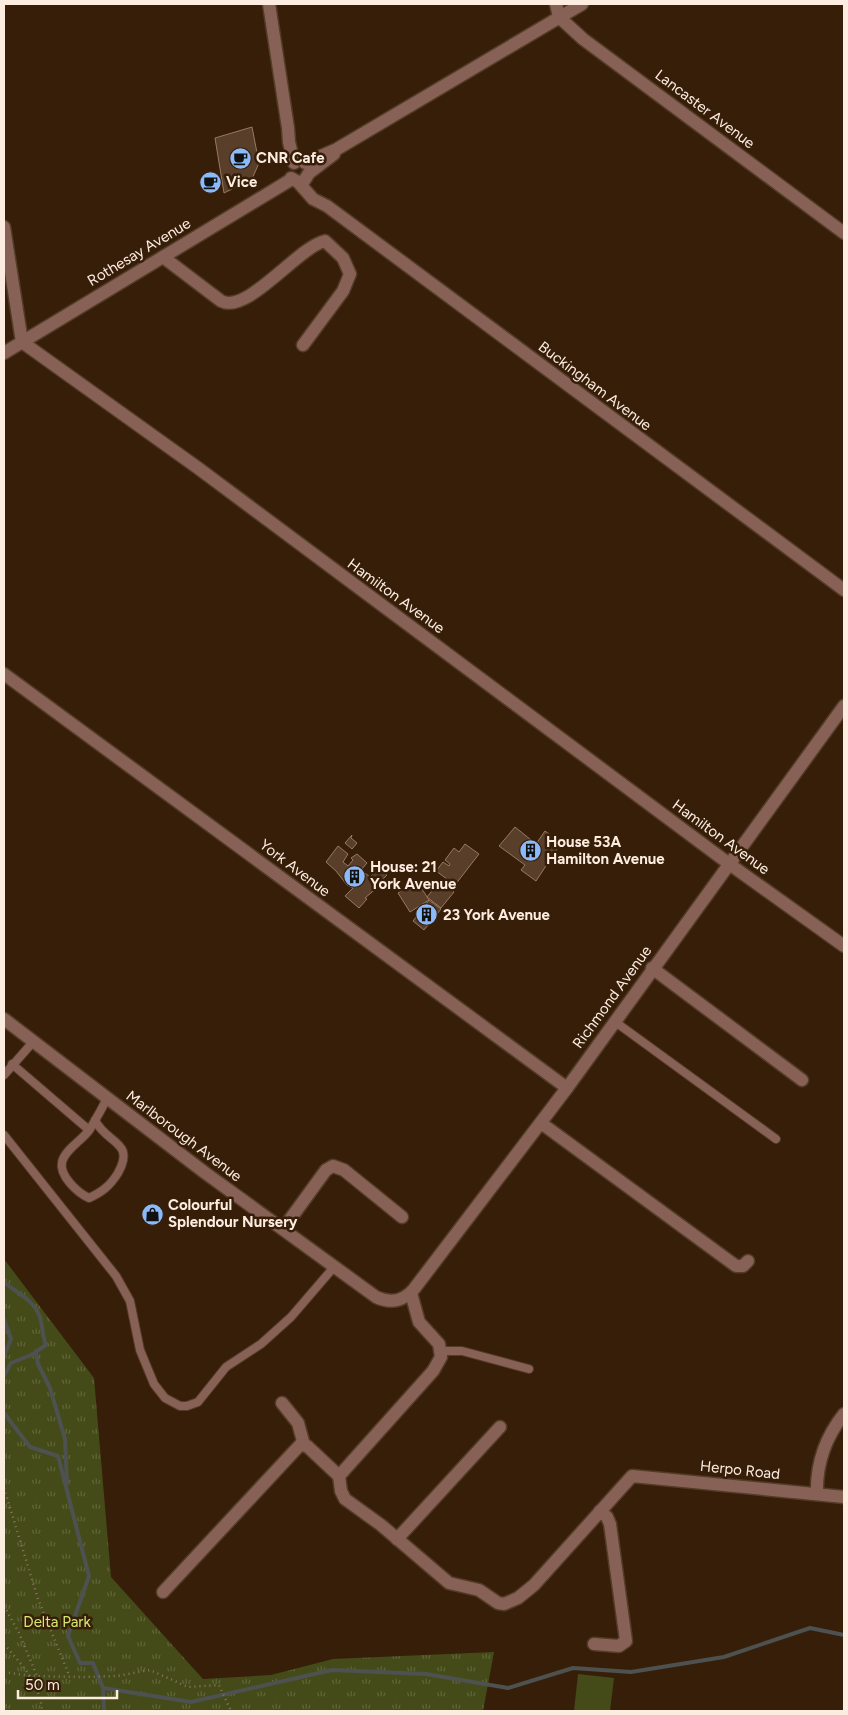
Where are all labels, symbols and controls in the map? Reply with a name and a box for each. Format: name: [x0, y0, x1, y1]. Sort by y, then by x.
street label: Lancaster Avenue: [652, 66, 758, 152]
cafe icon: CNR Cafe: [228, 146, 252, 170]
place label: CNR Cafe: [256, 149, 325, 167]
cafe icon: Vice: [198, 170, 222, 194]
place label: Vice: [226, 173, 258, 191]
street label: Rothesay Avenue: [84, 214, 194, 290]
street label: Buckingham Avenue: [535, 338, 655, 434]
street label: Hamilton Avenue: [344, 555, 448, 637]
street label: Hamilton Avenue: [669, 796, 773, 878]
place label: House 53A Hamilton Avenue: [546, 833, 665, 868]
street label: York Avenue: [256, 836, 334, 900]
building icon: House 53A Hamilton Avenue: [518, 839, 542, 863]
place label: House: 21 York Avenue: [370, 858, 457, 893]
building icon: House: 21 York Avenue: [342, 864, 366, 888]
building icon: 23 York Avenue: [415, 903, 439, 927]
place label: 23 York Avenue: [443, 906, 551, 924]
street label: Richmond Avenue: [569, 942, 655, 1052]
street label: Marlborough Avenue: [123, 1087, 245, 1185]
place label: Colourful Splendour Nursery: [168, 1196, 298, 1231]
shop icon: Colourful Splendour Nursery: [140, 1202, 164, 1226]
street label: Herpo Road: [699, 1457, 781, 1483]
park label: Delta Park: [23, 1613, 91, 1631]
scale bar: [18, 1668, 116, 1700]
text: 50 m: [25, 1676, 60, 1694]

